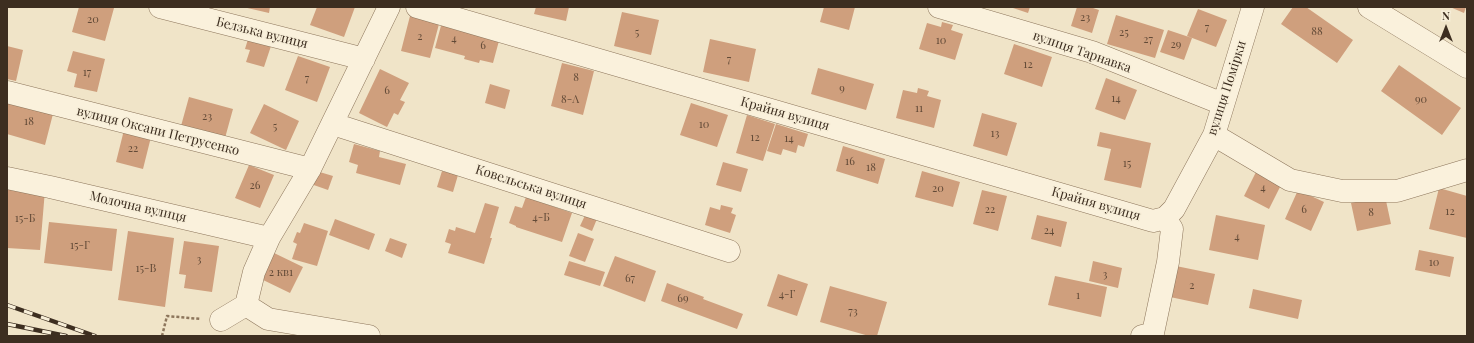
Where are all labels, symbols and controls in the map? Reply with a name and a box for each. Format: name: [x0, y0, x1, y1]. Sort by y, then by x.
north arrow: [1426, 8, 1466, 48]
text: N: [1442, 8, 1450, 23]
house number: 23: [1080, 11, 1090, 25]
house number: 20: [87, 13, 99, 27]
street label: Белзька вулиця: [215, 14, 309, 52]
house number: 7: [1205, 21, 1209, 35]
house number: 88: [1311, 25, 1323, 39]
house number: 5: [635, 26, 639, 40]
house number: 25: [1119, 26, 1129, 40]
street label: вулиця Тарнавка: [1031, 28, 1133, 76]
house number: 2: [417, 30, 423, 44]
house number: 4: [451, 32, 457, 46]
house number: 27: [1143, 33, 1153, 47]
house number: 10: [936, 34, 946, 48]
house number: 29: [1171, 38, 1181, 52]
house number: 6: [480, 39, 486, 53]
street label: вулиця Помірки: [1204, 39, 1250, 137]
house number: 7: [727, 53, 731, 67]
house number: 12: [1023, 58, 1033, 72]
house number: 17: [83, 66, 91, 80]
house number: 8: [573, 71, 579, 85]
house number: 7: [305, 72, 309, 86]
house number: 9: [839, 82, 845, 96]
house number: 6: [384, 84, 390, 98]
house number: 14: [1111, 92, 1121, 106]
house number: 8-А: [561, 93, 579, 107]
house number: 90: [1415, 93, 1427, 107]
street label: Крайня вулиця: [739, 94, 831, 134]
house number: 11: [915, 102, 923, 116]
street label: вулиця Оксани Петрусенко: [75, 103, 241, 159]
house number: 23: [202, 110, 212, 124]
house number: 18: [24, 115, 34, 129]
house number: 10: [699, 118, 709, 132]
house number: 5: [273, 120, 277, 134]
house number: 13: [991, 127, 999, 141]
house number: 12: [750, 131, 760, 145]
house number: 14: [784, 132, 794, 146]
house number: 22: [128, 142, 138, 156]
house number: 16: [845, 155, 855, 169]
house number: 15: [1123, 157, 1131, 171]
house number: 18: [866, 161, 876, 175]
street label: Ковельська вулиця: [473, 162, 589, 212]
house number: 26: [250, 179, 260, 193]
house number: 4: [1260, 181, 1266, 195]
house number: 20: [932, 182, 944, 196]
street label: Крайня вулиця: [1050, 184, 1142, 224]
street label: Молочна вулиця: [88, 188, 188, 226]
house number: 22: [985, 203, 995, 217]
house number: 6: [1301, 203, 1307, 217]
house number: 12: [1445, 205, 1455, 219]
house number: 8: [1368, 206, 1374, 220]
house number: 4-Б: [532, 211, 550, 225]
house number: 15-Б: [15, 212, 35, 226]
house number: 24: [1044, 224, 1054, 238]
house number: 4: [1234, 230, 1240, 244]
house number: 15-Г: [70, 239, 90, 253]
house number: 3: [197, 253, 201, 267]
house number: 10: [1429, 256, 1439, 270]
house number: 15-В: [136, 262, 156, 276]
house number: 2 кв1: [269, 266, 293, 280]
house number: 3: [1103, 268, 1107, 282]
house number: 67: [625, 272, 635, 286]
house number: 2: [1189, 279, 1195, 293]
house number: 4-Г: [779, 288, 795, 302]
house number: 1: [1076, 289, 1080, 303]
house number: 69: [677, 292, 689, 306]
house number: 73: [848, 305, 858, 319]

